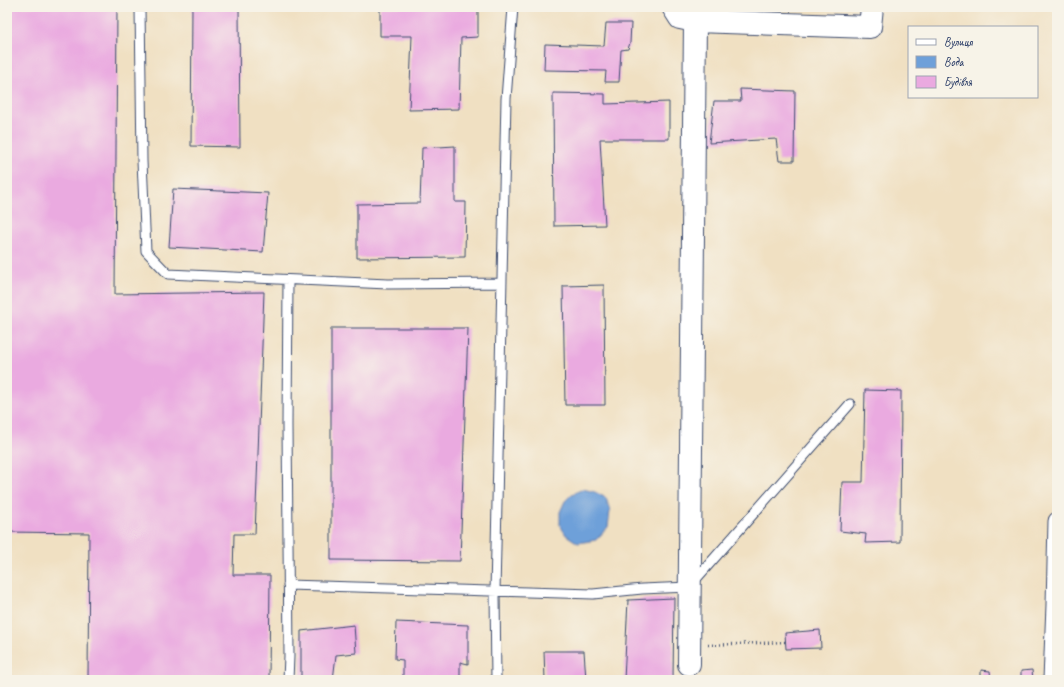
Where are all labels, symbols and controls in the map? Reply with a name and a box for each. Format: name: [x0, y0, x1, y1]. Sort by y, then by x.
legend: [908, 26, 1038, 98]
text: Вулиця: [944, 34, 973, 50]
text: Вода: [944, 54, 965, 70]
text: Будівля: [944, 74, 973, 90]

